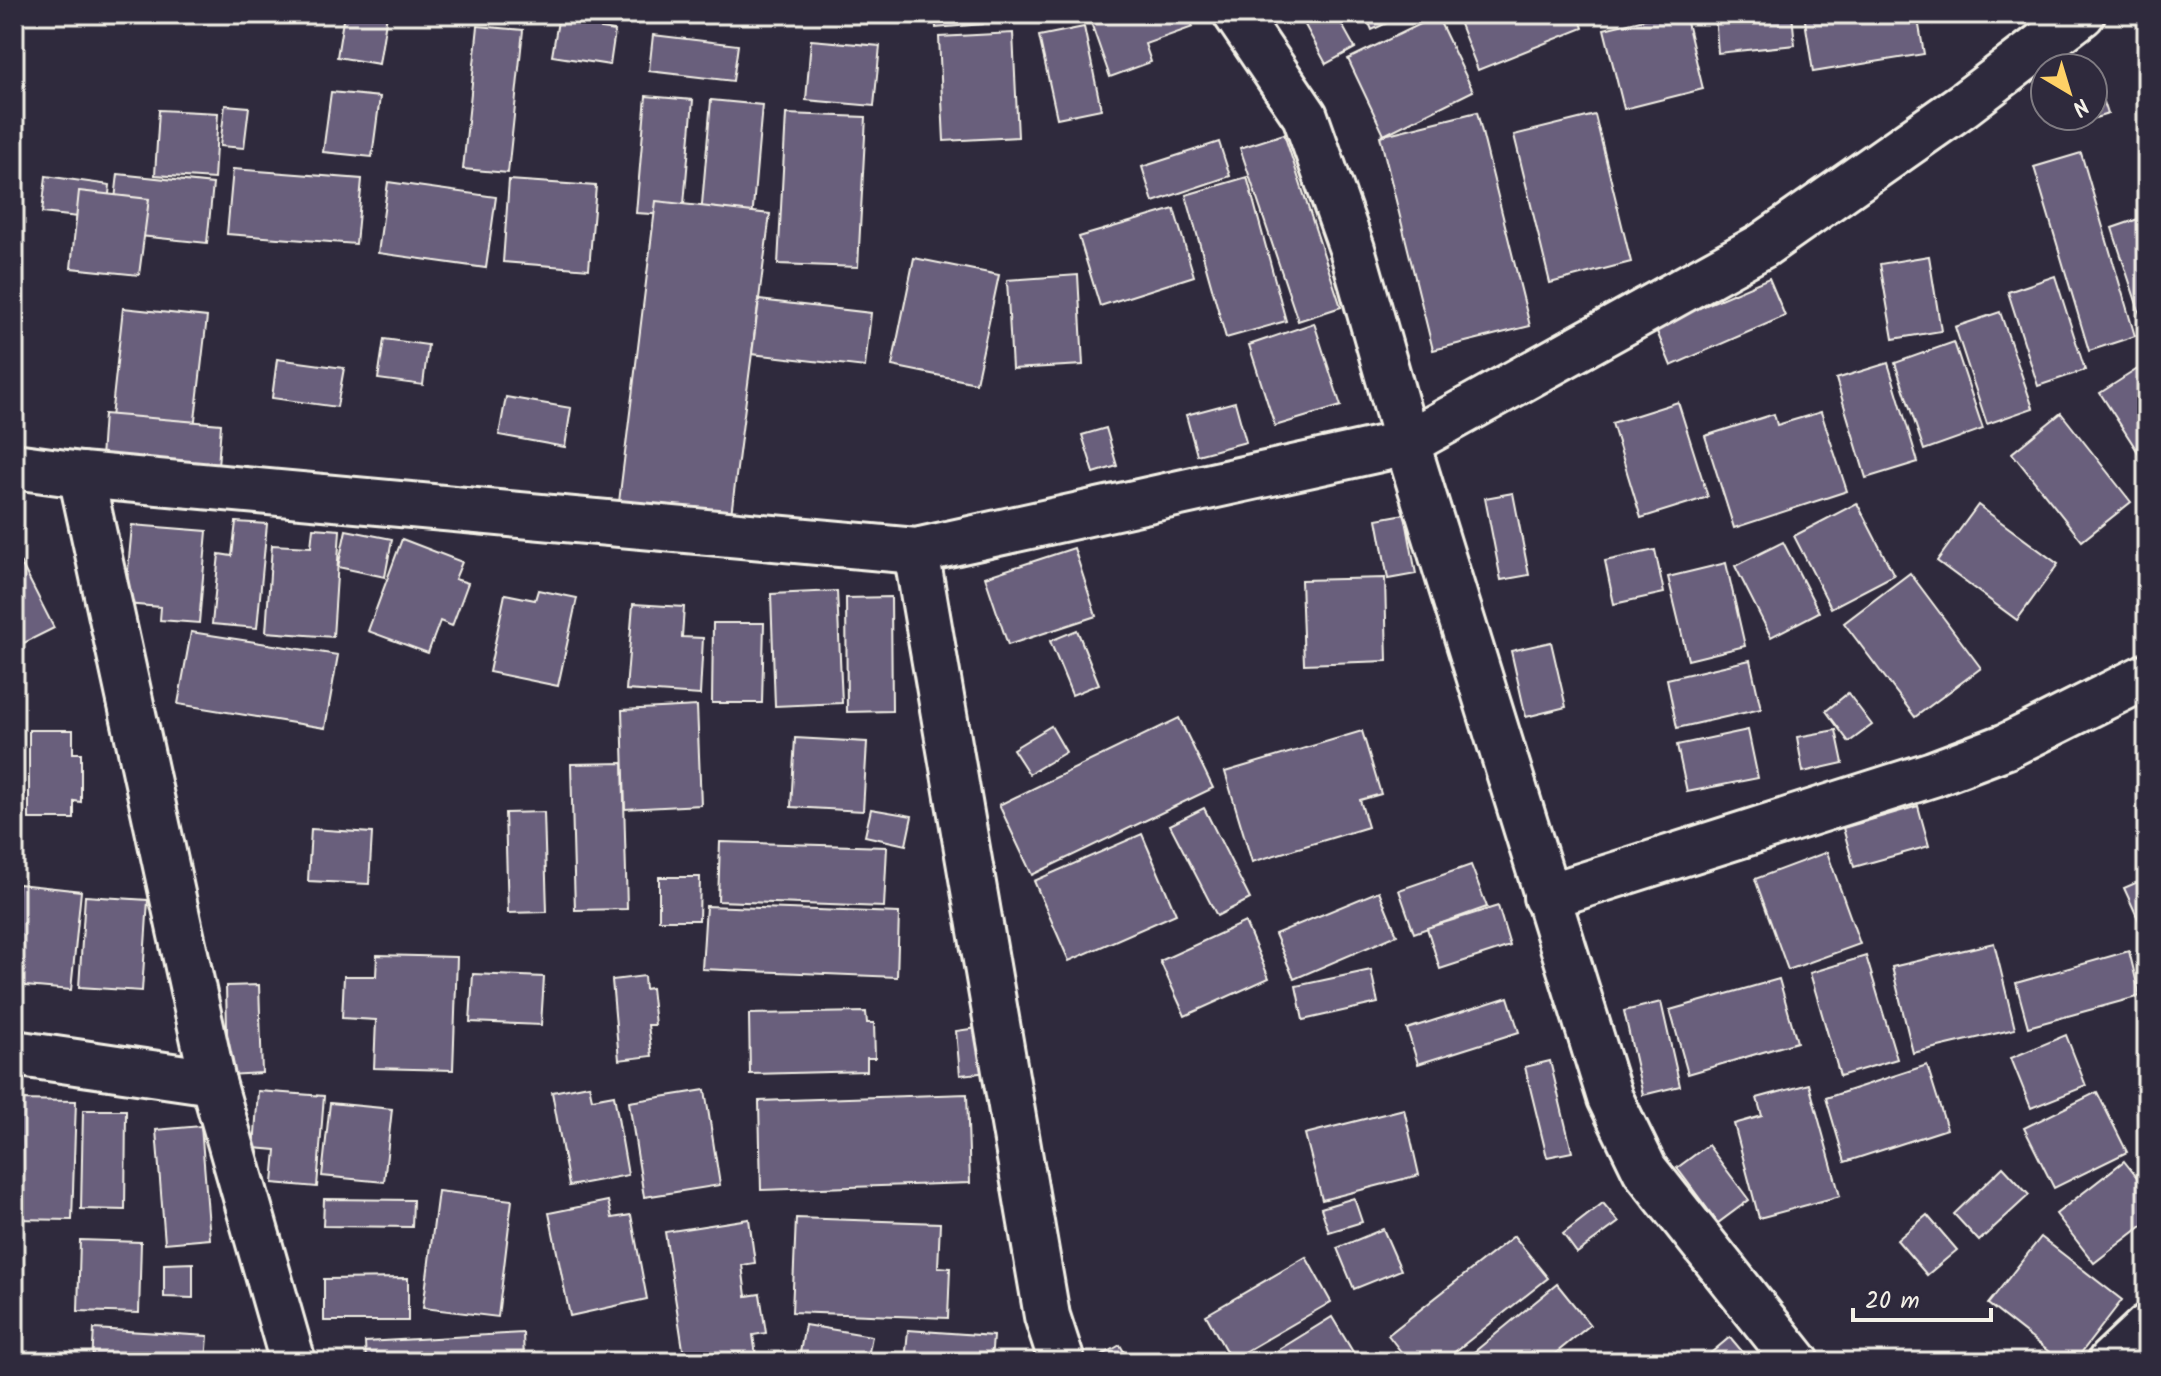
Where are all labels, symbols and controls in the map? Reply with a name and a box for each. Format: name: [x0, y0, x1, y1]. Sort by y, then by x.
north arrow: [2029, 52, 2109, 132]
text: N: [2063, 88, 2096, 124]
scale bar: [1853, 1272, 1991, 1322]
text: 20 m: [1865, 1282, 1920, 1321]

